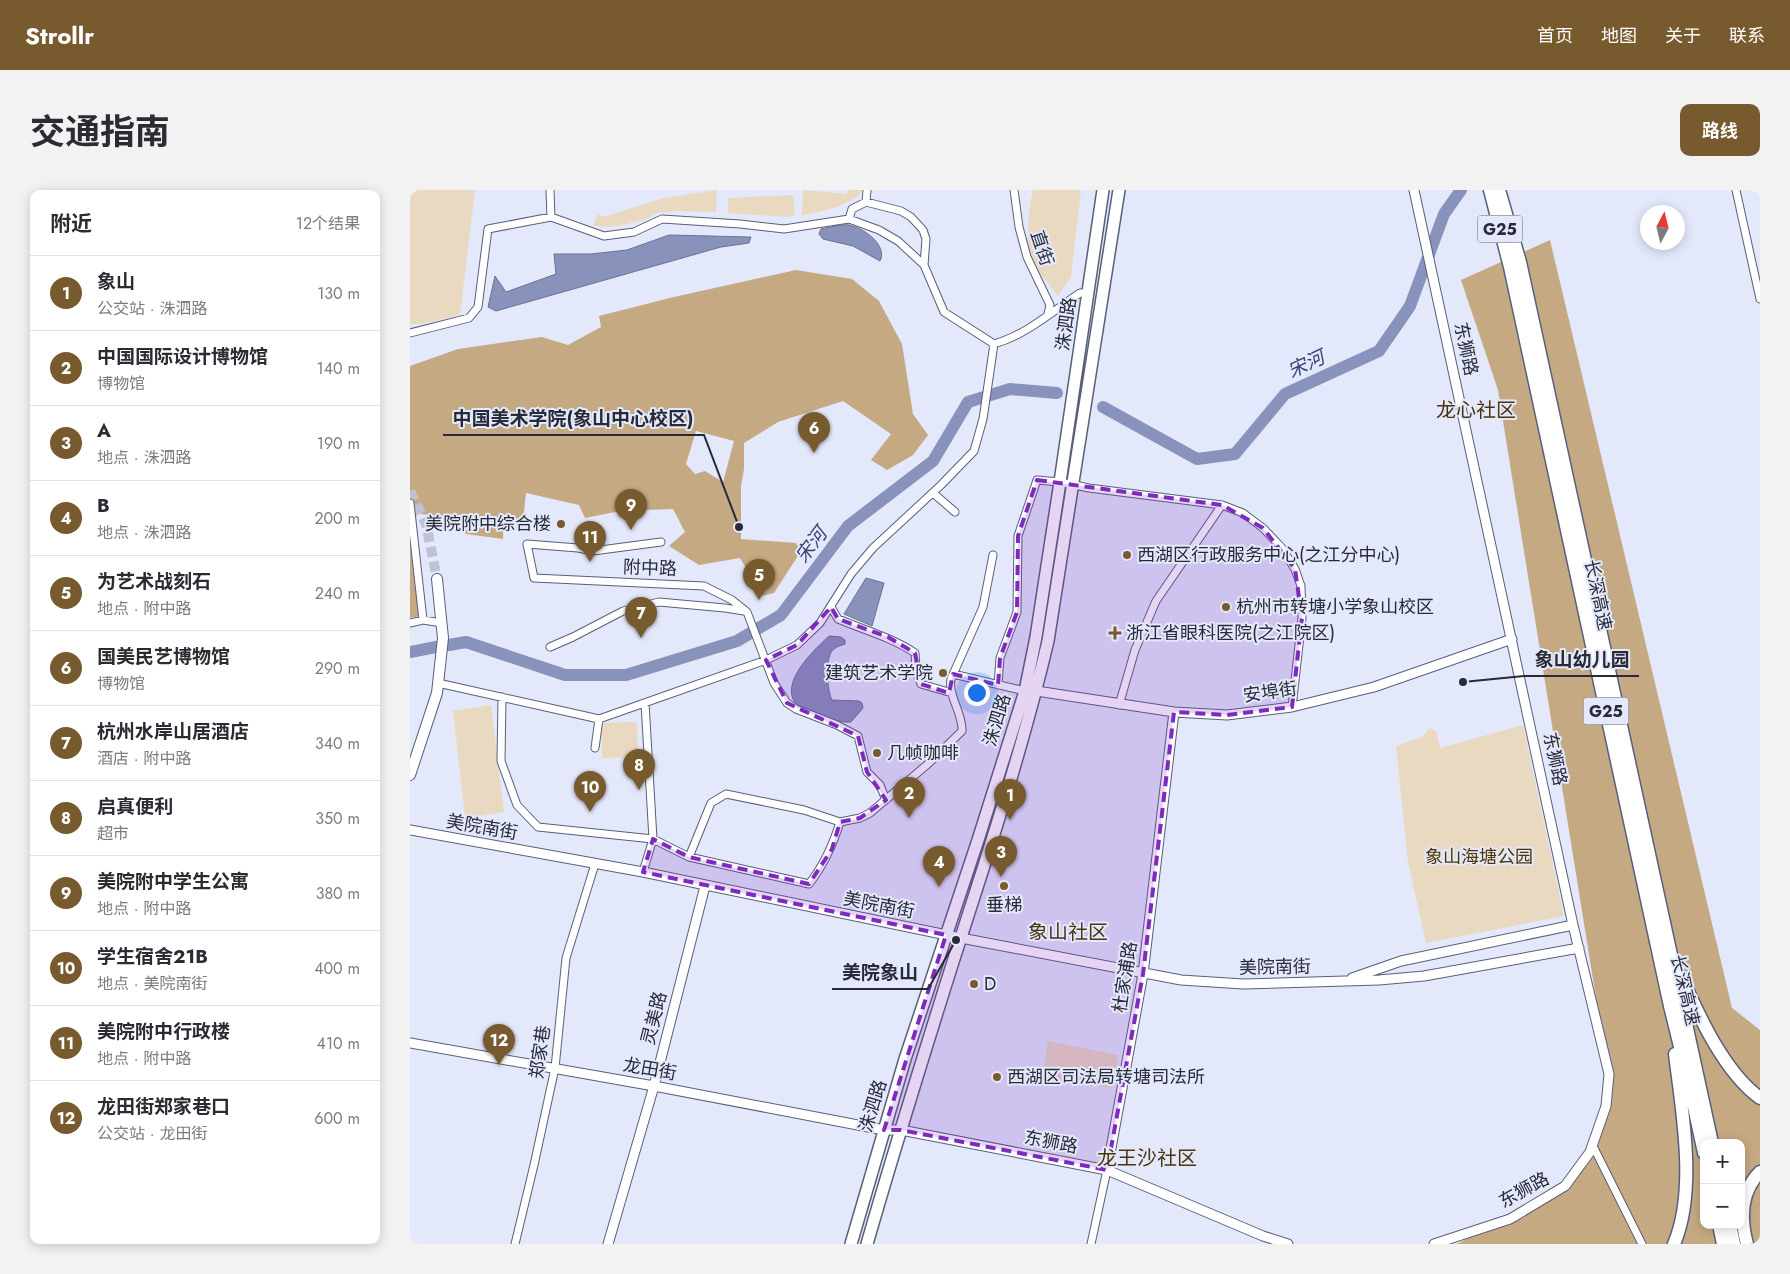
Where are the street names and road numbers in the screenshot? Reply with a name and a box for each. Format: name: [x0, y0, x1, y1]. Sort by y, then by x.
road number: G25: [1478, 216, 1522, 242]
street label: 直街: [1024, 227, 1060, 269]
street label: 洙泗路: [1049, 295, 1083, 353]
street label: 东狮路: [1448, 320, 1484, 378]
street label: 附中路: [623, 554, 677, 582]
street label: 长深高速: [1578, 557, 1618, 633]
street label: 安埠街: [1241, 675, 1299, 709]
street label: 洙泗路: [977, 690, 1017, 750]
road number: G25: [1584, 698, 1628, 724]
street label: 东狮路: [1537, 730, 1573, 788]
street label: 美院南街: [444, 808, 520, 846]
street label: 美院南街: [841, 885, 917, 925]
street label: 杜家浦路: [1107, 939, 1143, 1015]
street label: 长深高速: [1664, 952, 1706, 1028]
street label: 美院南街: [1239, 953, 1311, 981]
street label: 灵美路: [635, 989, 673, 1047]
street label: 郑家巷: [523, 1023, 557, 1081]
street label: 龙田街: [621, 1052, 679, 1086]
street label: 洙泗路: [853, 1076, 893, 1136]
street label: 东狮路: [1022, 1124, 1080, 1160]
street label: 东狮路: [1494, 1166, 1554, 1214]

